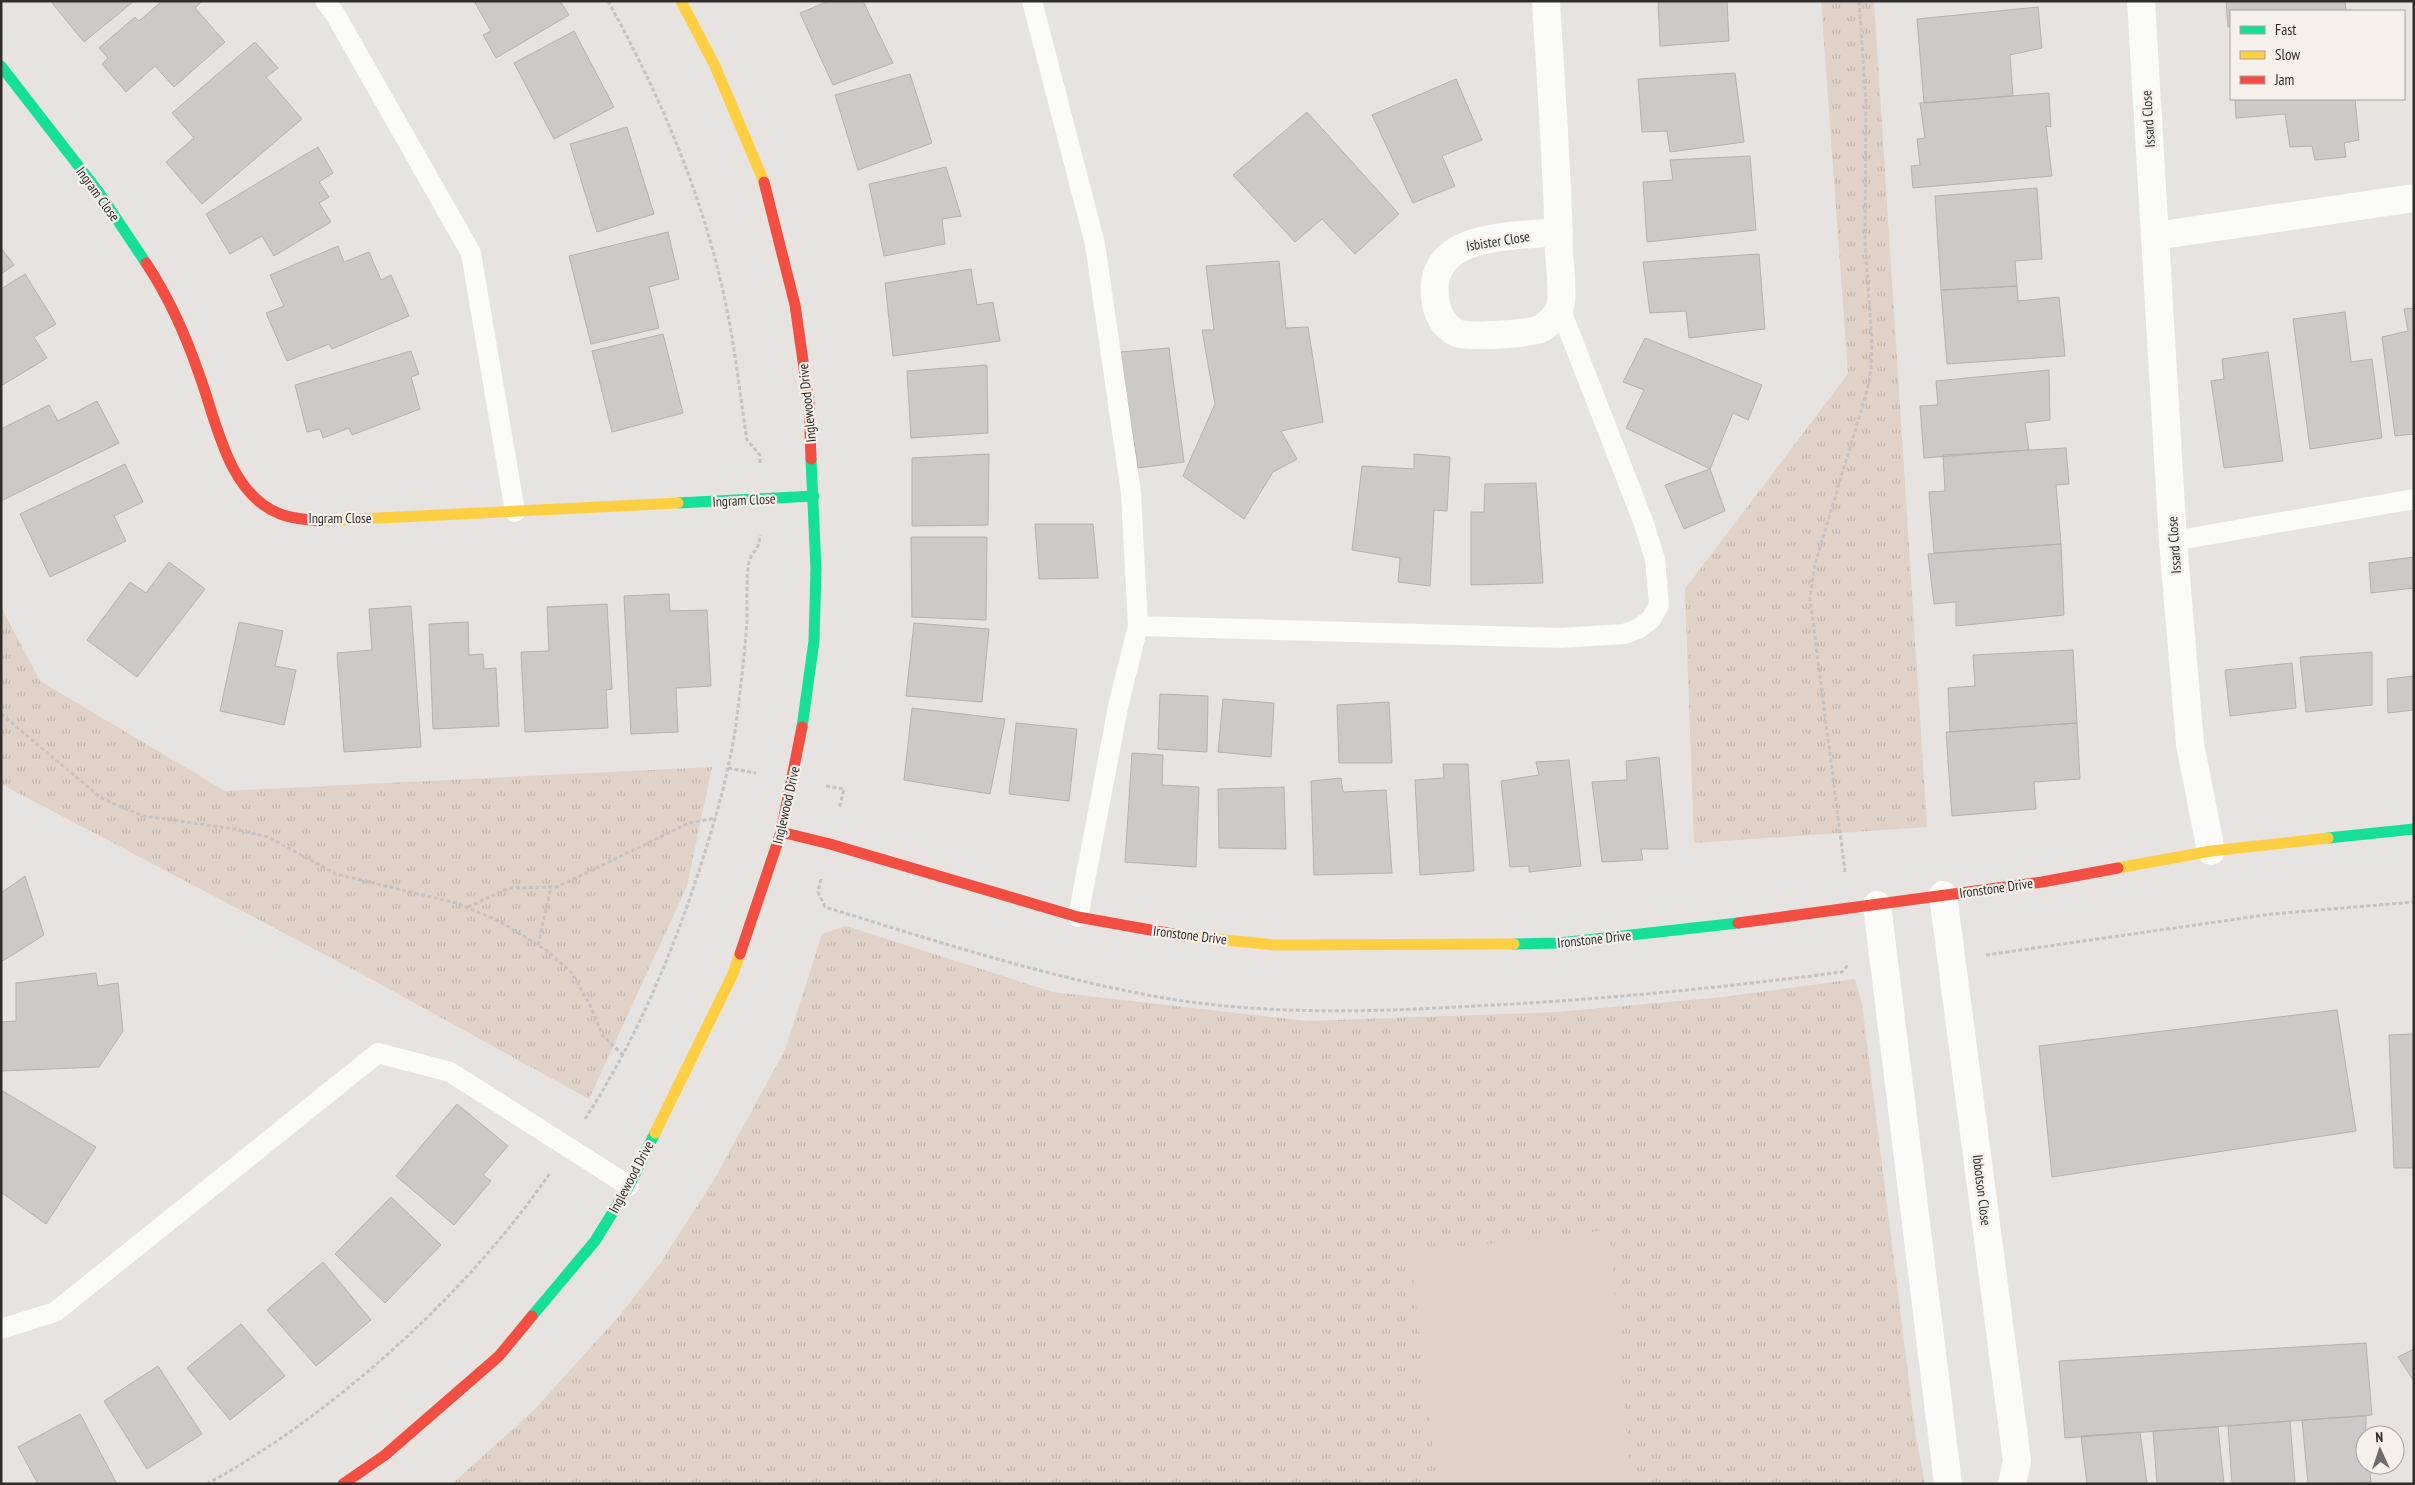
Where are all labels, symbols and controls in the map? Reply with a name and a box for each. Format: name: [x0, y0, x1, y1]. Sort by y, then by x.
legend: [2230, 10, 2405, 100]
text: Fast: [2275, 20, 2296, 39]
text: Slow: [2275, 45, 2300, 64]
text: Jam: [2274, 70, 2294, 89]
street label: Issard Close: [2137, 90, 2159, 148]
street label: Ingram Close: [72, 163, 124, 225]
street label: Isbister Close: [1465, 227, 1531, 255]
street label: Inglewood Drive: [794, 363, 820, 443]
street label: Ingram Close: [712, 489, 776, 511]
street label: Ingram Close: [308, 509, 372, 527]
street label: Issard Close: [2163, 516, 2185, 574]
street label: Inglewood Drive: [768, 764, 804, 846]
street label: Ironstone Drive: [1958, 874, 2034, 902]
street label: Ironstone Drive: [1152, 922, 1228, 948]
street label: Ironstone Drive: [1556, 926, 1632, 952]
street label: Inglewood Drive: [604, 1138, 658, 1216]
street label: Ibbotson Close: [1969, 1153, 1995, 1227]
north arrow: [2355, 1425, 2405, 1475]
text: N: [2375, 1428, 2384, 1446]

